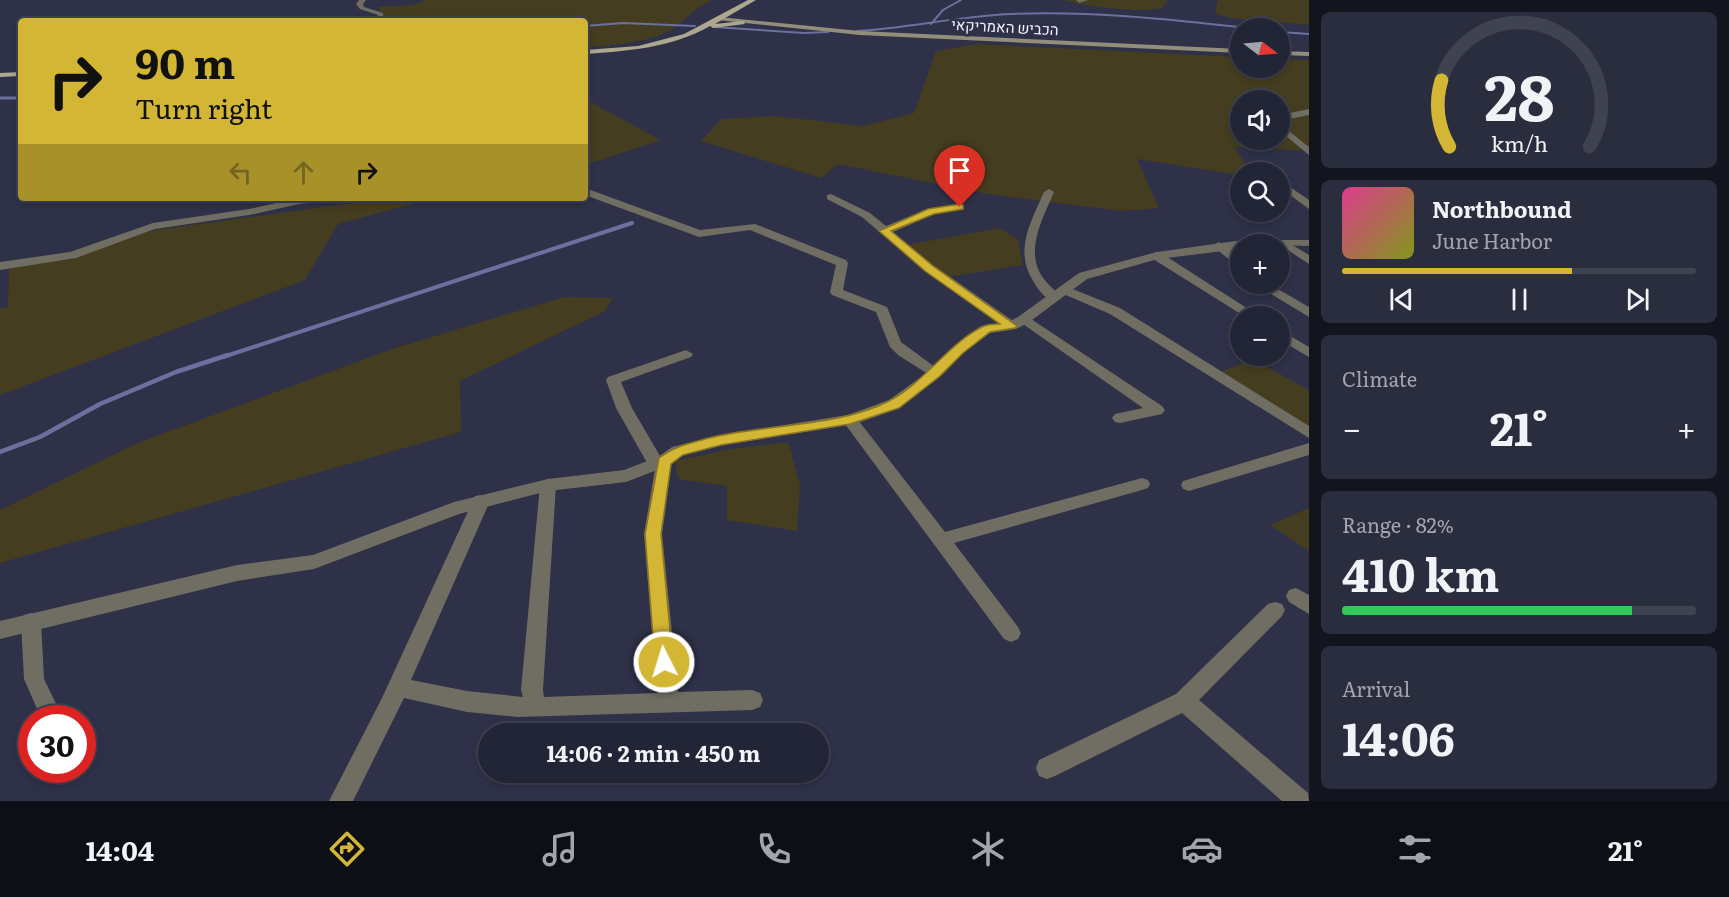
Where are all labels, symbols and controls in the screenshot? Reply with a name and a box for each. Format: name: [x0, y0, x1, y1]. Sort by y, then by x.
street label: הכביש האמריקאי: [951, 12, 1059, 40]
north arrow: [1230, 18, 1290, 78]
map controls: [1230, 18, 1290, 366]
text: 90 m: [135, 30, 235, 92]
icon: right: [36, 42, 114, 120]
text: 28: [1484, 48, 1554, 140]
text: Turn right: [135, 87, 272, 127]
button: sound: [1230, 90, 1290, 150]
text: km/h: [1490, 127, 1548, 159]
pin: [934, 145, 985, 207]
icon: arrive: [943, 154, 976, 187]
icon: left: [224, 156, 257, 189]
icon: ahead: [287, 156, 320, 189]
icon: right: [350, 156, 383, 189]
button: search: [1230, 162, 1290, 222]
text: Northbound: [1432, 192, 1572, 225]
text: June Harbor: [1432, 225, 1552, 255]
button: +: [1230, 234, 1290, 294]
icon: previous: [1385, 283, 1418, 316]
icon: pause: [1503, 283, 1536, 316]
icon: next: [1621, 283, 1654, 316]
button: −: [1230, 306, 1290, 366]
text: Climate: [1342, 363, 1417, 393]
text: 21°: [1490, 393, 1548, 460]
text: −: [1342, 402, 1361, 451]
text: +: [1677, 402, 1696, 451]
text: Range · 82%: [1342, 509, 1454, 539]
text: 410 km: [1342, 539, 1499, 606]
position arrow: [632, 630, 696, 694]
text: Arrival: [1342, 673, 1410, 703]
text: 14:06: [1342, 703, 1455, 770]
speed limit sign: 30: [18, 705, 96, 783]
text: 14:06 · 2 min · 450 m: [547, 736, 760, 769]
icon: directions: [326, 828, 368, 870]
icon: music: [539, 828, 581, 870]
icon: phone: [753, 828, 795, 870]
icon: climate: [967, 828, 1009, 870]
icon: car: [1181, 828, 1223, 870]
icon: filters: [1394, 828, 1436, 870]
text: 14:04: [86, 829, 154, 869]
text: 21°: [1608, 829, 1643, 869]

